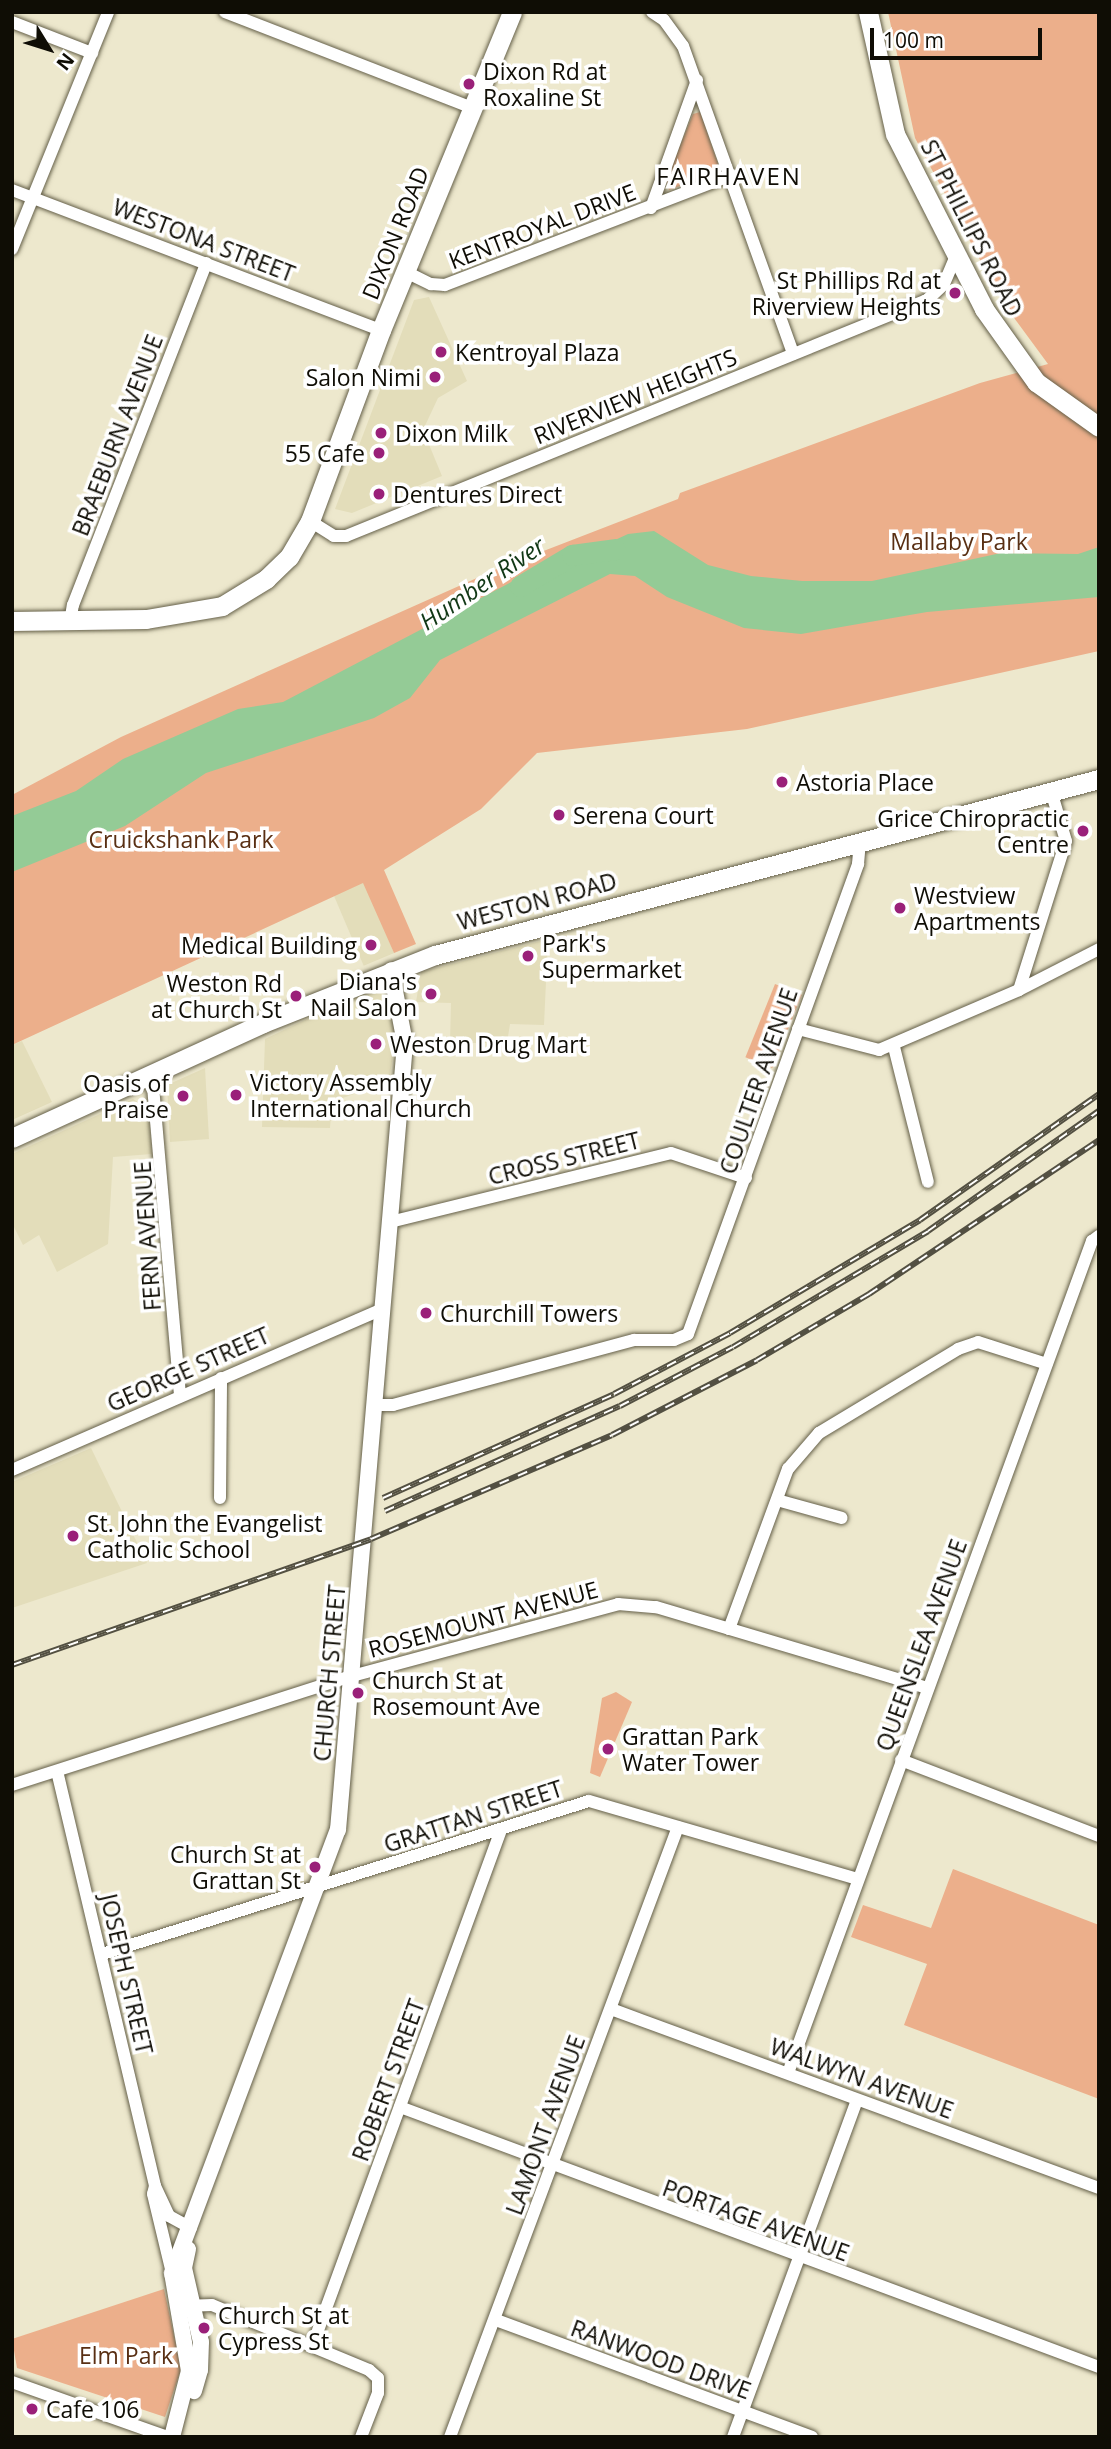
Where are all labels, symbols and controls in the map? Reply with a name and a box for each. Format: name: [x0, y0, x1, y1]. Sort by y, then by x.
north arrow: [14, 14, 84, 84]
scale bar: [873, 14, 1044, 58]
text: 100 m: [883, 26, 944, 54]
text: N: [51, 48, 81, 76]
place label: Dixon Rd at Roxaline St: [483, 57, 607, 111]
marker: Dixon Rd at Roxaline St: [461, 76, 477, 92]
street label: ST PHILLIPS ROAD: [916, 135, 1028, 321]
district label: FAIRHAVEN: [657, 162, 801, 190]
street label: DIXON ROAD: [356, 163, 434, 303]
street label: KENTROYAL DRIVE: [445, 178, 639, 274]
street label: WESTONA STREET: [109, 193, 299, 287]
place label: St Phillips Rd at Riverview Heights: [752, 266, 941, 320]
marker: St Phillips Rd at Riverview Heights: [947, 285, 963, 301]
street label: BRAEBURN AVENUE: [66, 330, 168, 540]
place label: Kentroyal Plaza: [455, 338, 620, 366]
street label: RIVERVIEW HEIGHTS: [529, 343, 741, 449]
marker: Kentroyal Plaza: [433, 344, 449, 360]
place label: Salon Nimi: [306, 363, 421, 391]
marker: Salon Nimi: [427, 369, 443, 385]
place label: Dixon Milk: [395, 419, 508, 447]
marker: Dixon Milk: [373, 425, 389, 441]
place label: 55 Cafe: [285, 439, 365, 467]
marker: 55 Cafe: [371, 445, 387, 461]
place label: Dentures Direct: [393, 480, 562, 508]
marker: Dentures Direct: [371, 486, 387, 502]
park label: Mallaby Park: [890, 527, 1028, 555]
water label: Humber River: [414, 531, 550, 635]
place label: Astoria Place: [796, 768, 934, 796]
marker: Astoria Place: [774, 774, 790, 790]
place label: Serena Court: [573, 801, 714, 829]
place label: Grice Chiropractic Centre: [877, 804, 1069, 858]
marker: Serena Court: [551, 807, 567, 823]
marker: Grice Chiropractic Centre: [1075, 823, 1091, 839]
park label: Cruickshank Park: [88, 825, 274, 853]
street label: WESTON ROAD: [454, 866, 620, 936]
place label: Westview Apartments: [914, 881, 1040, 935]
marker: Westview Apartments: [892, 900, 908, 916]
place label: Park's Supermarket: [542, 929, 682, 983]
place label: Medical Building: [181, 931, 357, 959]
marker: Medical Building: [363, 937, 379, 953]
marker: Park's Supermarket: [520, 948, 536, 964]
place label: Diana's Nail Salon: [310, 967, 417, 1021]
place label: Weston Rd at Church St: [151, 969, 282, 1023]
street label: COULTER AVENUE: [713, 984, 803, 1178]
marker: Diana's Nail Salon: [423, 986, 439, 1002]
marker: Weston Rd at Church St: [288, 988, 304, 1004]
place label: Weston Drug Mart: [390, 1030, 587, 1058]
marker: Weston Drug Mart: [368, 1036, 384, 1052]
place label: Victory Assembly International Church: [250, 1068, 472, 1122]
place label: Oasis of Praise: [83, 1069, 169, 1123]
marker: Victory Assembly International Church: [228, 1087, 244, 1103]
marker: Oasis of Praise: [175, 1088, 191, 1104]
street label: CROSS STREET: [485, 1126, 643, 1190]
street label: FERN AVENUE: [128, 1160, 166, 1312]
place label: Churchill Towers: [440, 1299, 618, 1327]
marker: Churchill Towers: [418, 1305, 434, 1321]
street label: GEORGE STREET: [103, 1321, 273, 1417]
place label: St. John the Evangelist Catholic School: [87, 1509, 323, 1563]
marker: St. John the Evangelist Catholic School: [65, 1528, 81, 1544]
street label: QUEENSLEA AVENUE: [870, 1535, 972, 1755]
street label: ROSEMOUNT AVENUE: [365, 1575, 601, 1663]
street label: CHURCH STREET: [308, 1583, 350, 1763]
place label: Church St at Rosemount Ave: [372, 1666, 540, 1720]
marker: Church St at Rosemount Ave: [350, 1685, 366, 1701]
place label: Grattan Park Water Tower: [622, 1722, 759, 1776]
marker: Grattan Park Water Tower: [600, 1741, 616, 1757]
street label: GRATTAN STREET: [380, 1774, 566, 1858]
place label: Church St at Grattan St: [170, 1840, 301, 1894]
marker: Church St at Grattan St: [307, 1859, 323, 1875]
street label: JOSEPH STREET: [95, 1891, 159, 2057]
street label: ROBERT STREET: [346, 1995, 430, 2165]
street label: LAMONT AVENUE: [500, 2031, 590, 2219]
street label: WALWYN AVENUE: [767, 2032, 957, 2124]
street label: PORTAGE AVENUE: [659, 2173, 853, 2267]
place label: Church St at Cypress St: [218, 2301, 349, 2355]
street label: RANWOOD DRIVE: [567, 2314, 755, 2404]
marker: Church St at Cypress St: [196, 2320, 212, 2336]
park label: Elm Park: [79, 2341, 173, 2369]
place label: Cafe 106: [46, 2395, 139, 2423]
marker: Cafe 106: [24, 2401, 40, 2417]

